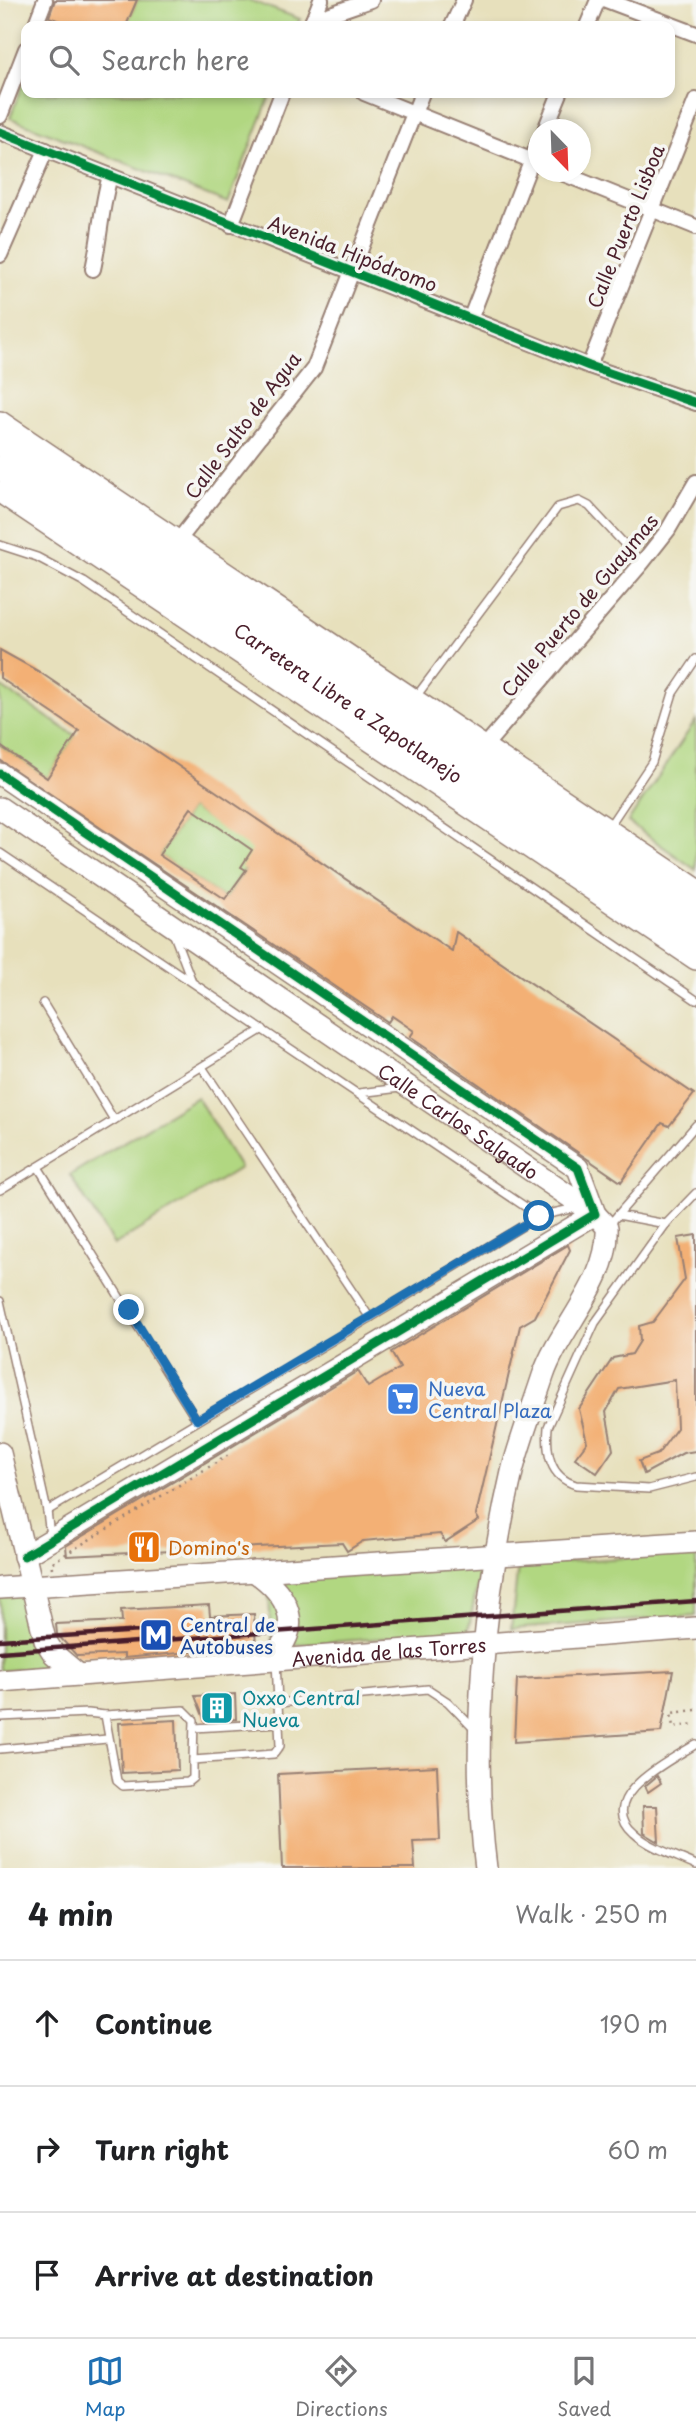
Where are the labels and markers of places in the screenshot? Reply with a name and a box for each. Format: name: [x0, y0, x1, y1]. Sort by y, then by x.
place label: Nueva Central Plaza: [428, 1374, 552, 1424]
supermarket icon: Nueva Central Plaza: [384, 1380, 422, 1418]
restaurant icon: Domino's: [125, 1528, 163, 1566]
place label: Domino's: [168, 1533, 250, 1561]
place label: Central de Autobuses: [180, 1610, 276, 1660]
metro station icon: Central de Autobuses: [137, 1616, 175, 1654]
place label: Oxxo Central Nueva: [242, 1683, 360, 1733]
building icon: Oxxo Central Nueva: [198, 1689, 236, 1727]

